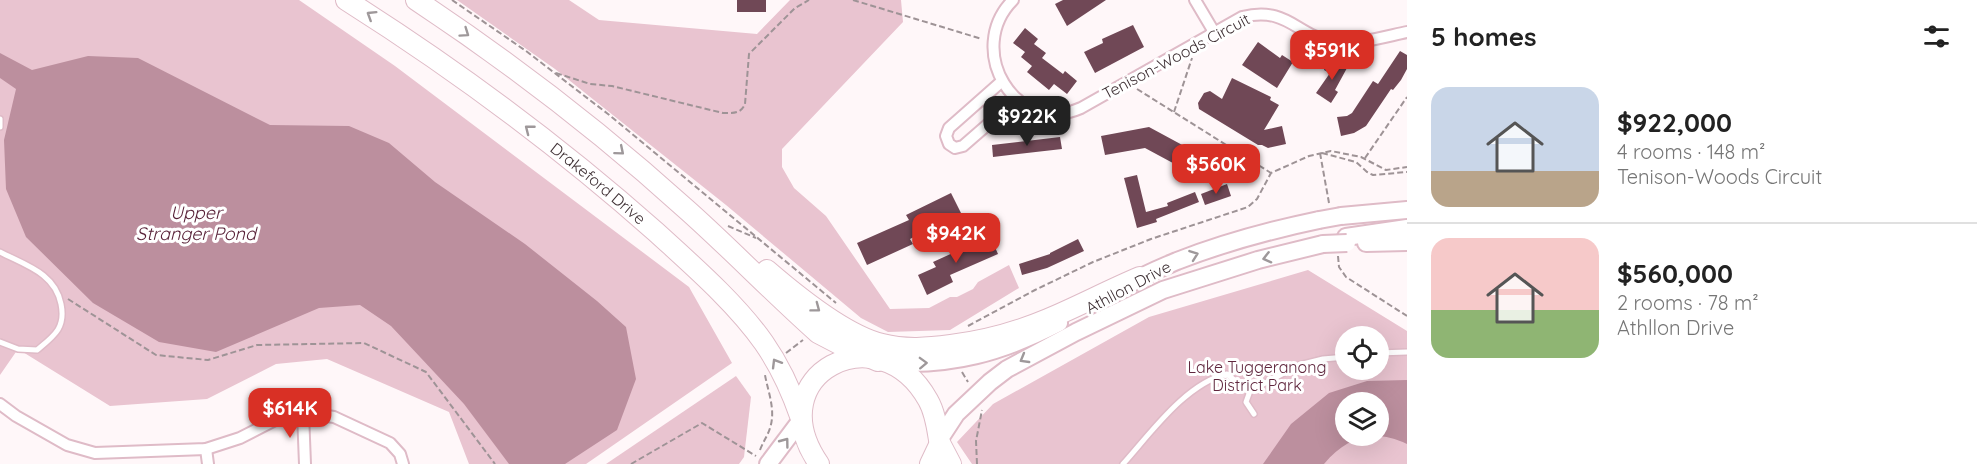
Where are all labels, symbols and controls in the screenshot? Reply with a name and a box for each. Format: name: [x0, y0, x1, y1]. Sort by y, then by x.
street label: Tenison-Woods Circuit: [1099, 9, 1253, 103]
one-way arrow: [367, 11, 377, 23]
text: 5 homes: [1431, 20, 1537, 53]
icon: filters: [1920, 20, 1953, 53]
one-way arrow: [458, 26, 469, 37]
pin: $591K: [1290, 30, 1374, 81]
text: $591K: [1304, 37, 1360, 62]
pin: $922K: [985, 96, 1069, 147]
text: $922K: [997, 103, 1057, 128]
text: $922,000: [1617, 106, 1732, 139]
icon: home: [1479, 111, 1551, 183]
one-way arrow: [525, 125, 536, 136]
street label: Drakeford Drive: [547, 138, 650, 228]
text: 4 rooms · 148 m²: [1617, 139, 1765, 164]
one-way arrow: [613, 144, 624, 155]
pin: $560K: [1174, 144, 1258, 195]
text: $560K: [1186, 151, 1246, 176]
text: Tenison-Woods Circuit: [1617, 164, 1822, 189]
water label: Upper Stranger Pond: [136, 201, 258, 245]
pin: $942K: [914, 213, 998, 264]
text: $942K: [926, 220, 986, 245]
one-way arrow: [1188, 249, 1199, 262]
one-way arrow: [1262, 250, 1272, 263]
street label: Athllon Drive: [1082, 256, 1174, 318]
text: $560,000: [1617, 257, 1733, 290]
icon: home: [1479, 262, 1551, 334]
text: 2 rooms · 78 m²: [1617, 290, 1759, 315]
one-way arrow: [810, 300, 821, 311]
text: Athllon Drive: [1617, 315, 1734, 340]
map controls: [1335, 326, 1389, 446]
button: locate: [1335, 326, 1389, 380]
one-way arrow: [1020, 352, 1031, 364]
one-way arrow: [919, 356, 928, 369]
park label: Lake Tuggeranong District Park: [1187, 357, 1327, 395]
one-way arrow: [772, 359, 784, 369]
pin: $614K: [248, 388, 332, 439]
button: layers: [1335, 392, 1389, 446]
text: $614K: [262, 395, 318, 420]
one-way arrow: [777, 438, 788, 449]

